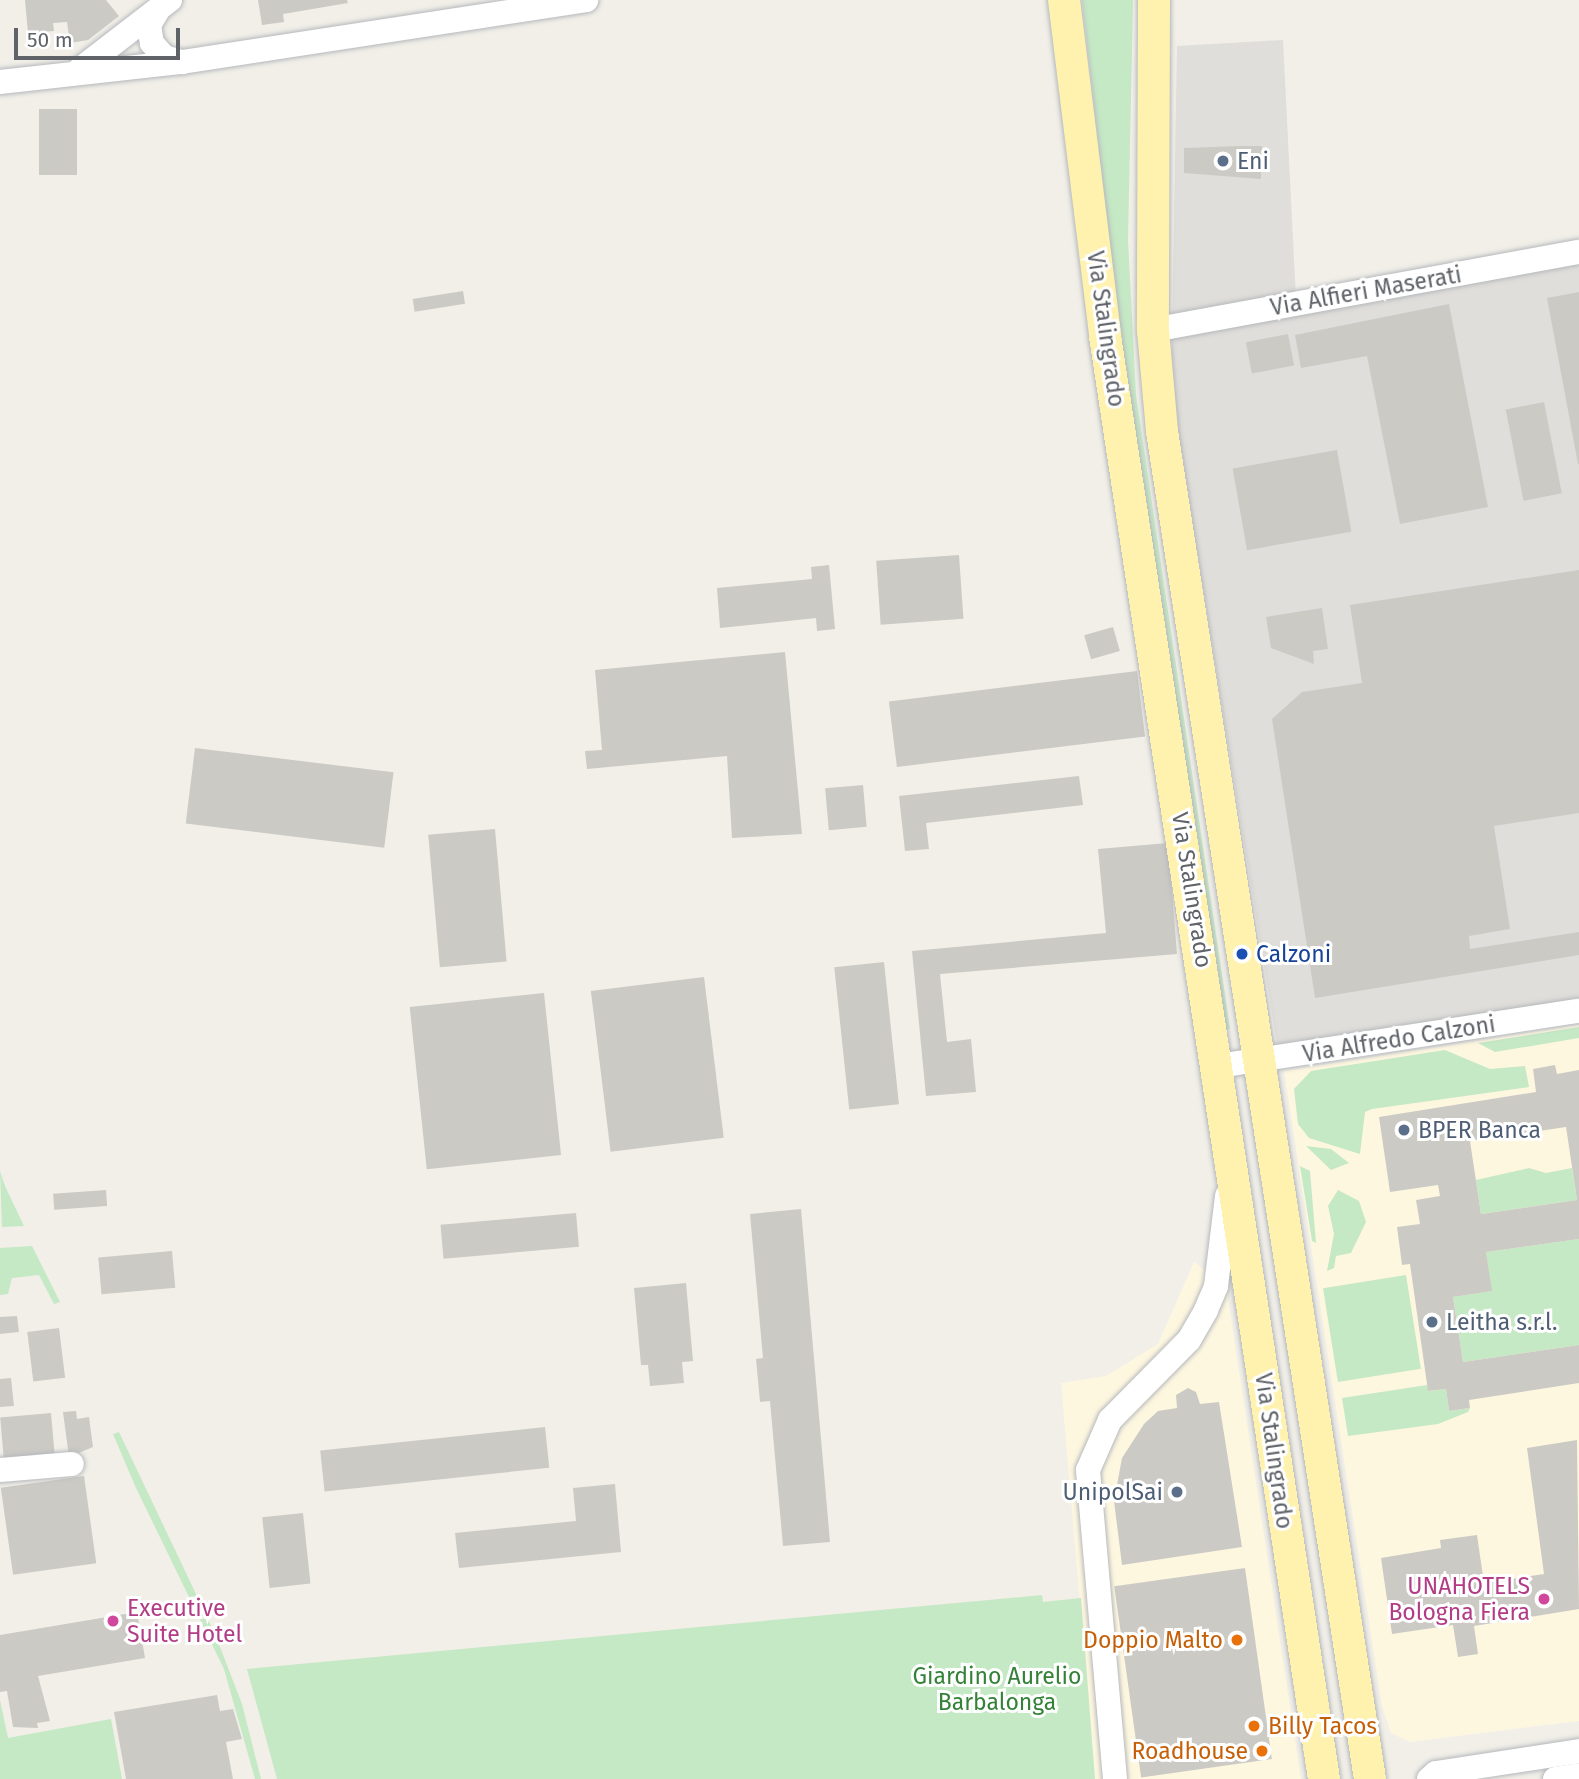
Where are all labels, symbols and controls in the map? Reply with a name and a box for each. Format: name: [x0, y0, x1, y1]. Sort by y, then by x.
scale bar: [18, 14, 184, 58]
text: 50 m: [27, 27, 73, 53]
place label: Eni: [1237, 147, 1269, 175]
marker: Eni: [1215, 153, 1231, 169]
street label: Via Stalingrado: [1081, 249, 1131, 409]
street label: Via Alfieri Maserati: [1268, 261, 1464, 321]
street label: Via Stalingrado: [1166, 810, 1218, 970]
place label: Calzoni: [1256, 940, 1331, 968]
marker: Calzoni: [1234, 946, 1250, 962]
street label: Via Alfredo Calzoni: [1301, 1010, 1497, 1068]
place label: BPER Banca: [1418, 1116, 1541, 1144]
marker: BPER Banca: [1396, 1122, 1412, 1138]
place label: Leitha s.r.l.: [1446, 1308, 1557, 1336]
marker: Leitha s.r.l.: [1424, 1314, 1440, 1330]
street label: Via Stalingrado: [1249, 1371, 1299, 1531]
place label: UnipolSai: [1062, 1478, 1163, 1506]
marker: UnipolSai: [1169, 1484, 1185, 1500]
place label: UNAHOTELS Bologna Fiera: [1388, 1572, 1530, 1626]
marker: UNAHOTELS Bologna Fiera: [1536, 1591, 1552, 1607]
place label: Executive Suite Hotel: [127, 1594, 242, 1648]
marker: Executive Suite Hotel: [105, 1613, 121, 1629]
place label: Doppio Malto: [1083, 1626, 1223, 1654]
marker: Doppio Malto: [1229, 1632, 1245, 1648]
park label: Giardino Aurelio Barbalonga: [913, 1662, 1081, 1716]
place label: Billy Tacos: [1268, 1712, 1377, 1740]
marker: Billy Tacos: [1246, 1718, 1262, 1734]
place label: Roadhouse: [1131, 1737, 1248, 1765]
marker: Roadhouse: [1254, 1743, 1270, 1759]

